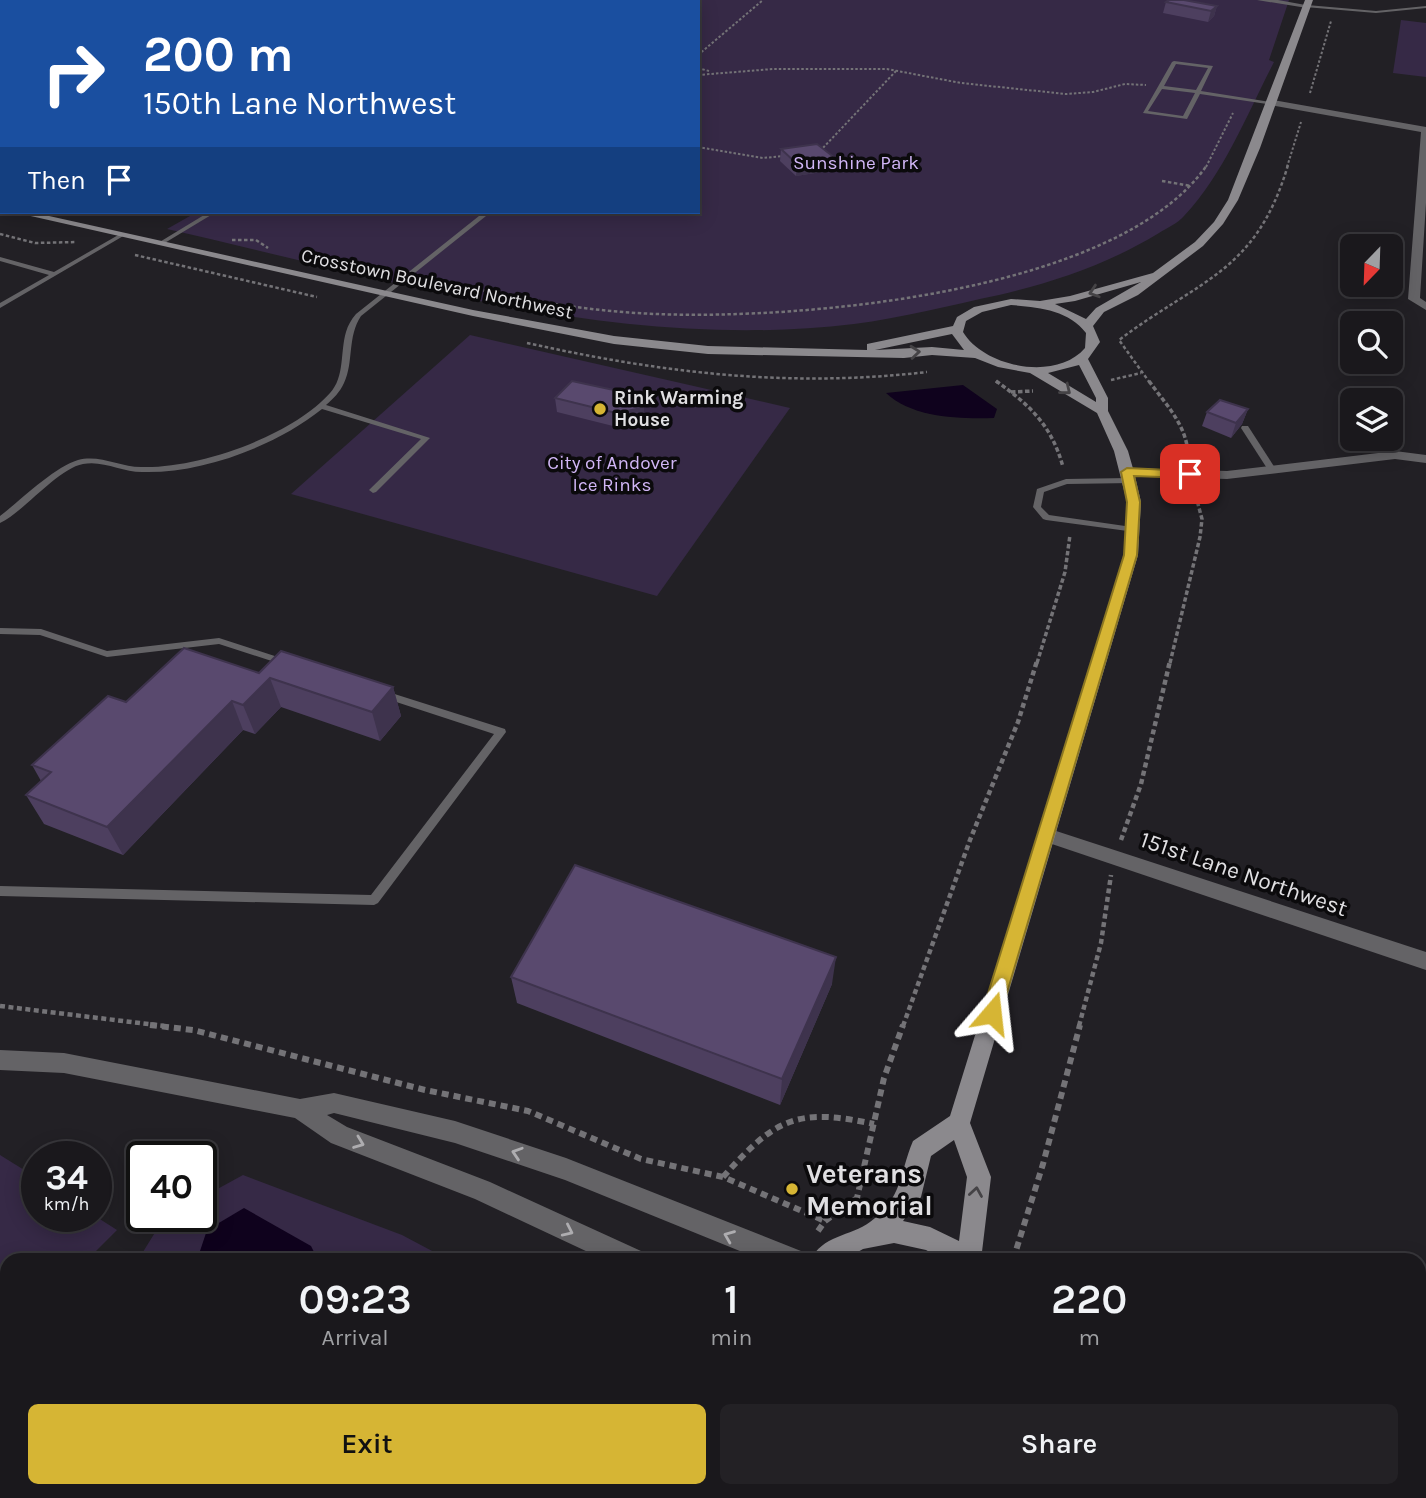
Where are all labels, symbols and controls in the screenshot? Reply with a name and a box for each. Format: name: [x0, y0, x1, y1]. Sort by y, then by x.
text: 200 m: [143, 26, 294, 83]
icon: right: [28, 28, 119, 119]
text: 150th Lane Northwest: [143, 85, 456, 122]
park label: Sunshine Park: [793, 152, 919, 174]
icon: arrive: [100, 161, 138, 199]
text: Then: [28, 165, 86, 196]
north arrow: [1340, 234, 1404, 298]
map controls: [1340, 234, 1403, 451]
street label: Crosstown Boulevard Northwest: [299, 244, 575, 324]
one-way arrow: [1088, 284, 1101, 298]
button: search: [1340, 311, 1403, 374]
one-way arrow: [909, 345, 921, 360]
one-way arrow: [1058, 382, 1070, 395]
place label: Rink Warming House: [614, 387, 743, 431]
button: layers: [1340, 388, 1403, 451]
marker: Rink Warming House: [592, 401, 608, 417]
pin: [1160, 444, 1220, 504]
park label: City of Andover Ice Rinks: [547, 452, 677, 496]
icon: arrive: [1171, 455, 1209, 493]
street label: 151st Lane Northwest: [1137, 826, 1351, 922]
position arrow: [955, 976, 1029, 1050]
one-way arrow: [352, 1135, 364, 1149]
speed limit sign: 40: [126, 1141, 217, 1232]
one-way arrow: [511, 1147, 524, 1161]
text: 34: [45, 1157, 88, 1198]
place label: Veterans Memorial: [806, 1157, 933, 1222]
marker: Veterans Memorial: [784, 1181, 800, 1197]
one-way arrow: [968, 1186, 983, 1198]
text: km/h: [44, 1193, 89, 1215]
one-way arrow: [561, 1223, 574, 1237]
one-way arrow: [723, 1231, 735, 1245]
text: 09:23: [299, 1274, 412, 1324]
text: 1: [724, 1274, 739, 1324]
text: 220: [1051, 1274, 1127, 1324]
text: Arrival: [321, 1324, 389, 1351]
text: min: [710, 1324, 753, 1351]
text: m: [1078, 1324, 1100, 1351]
button: Exit: [28, 1404, 706, 1484]
button: Share: [720, 1404, 1398, 1484]

